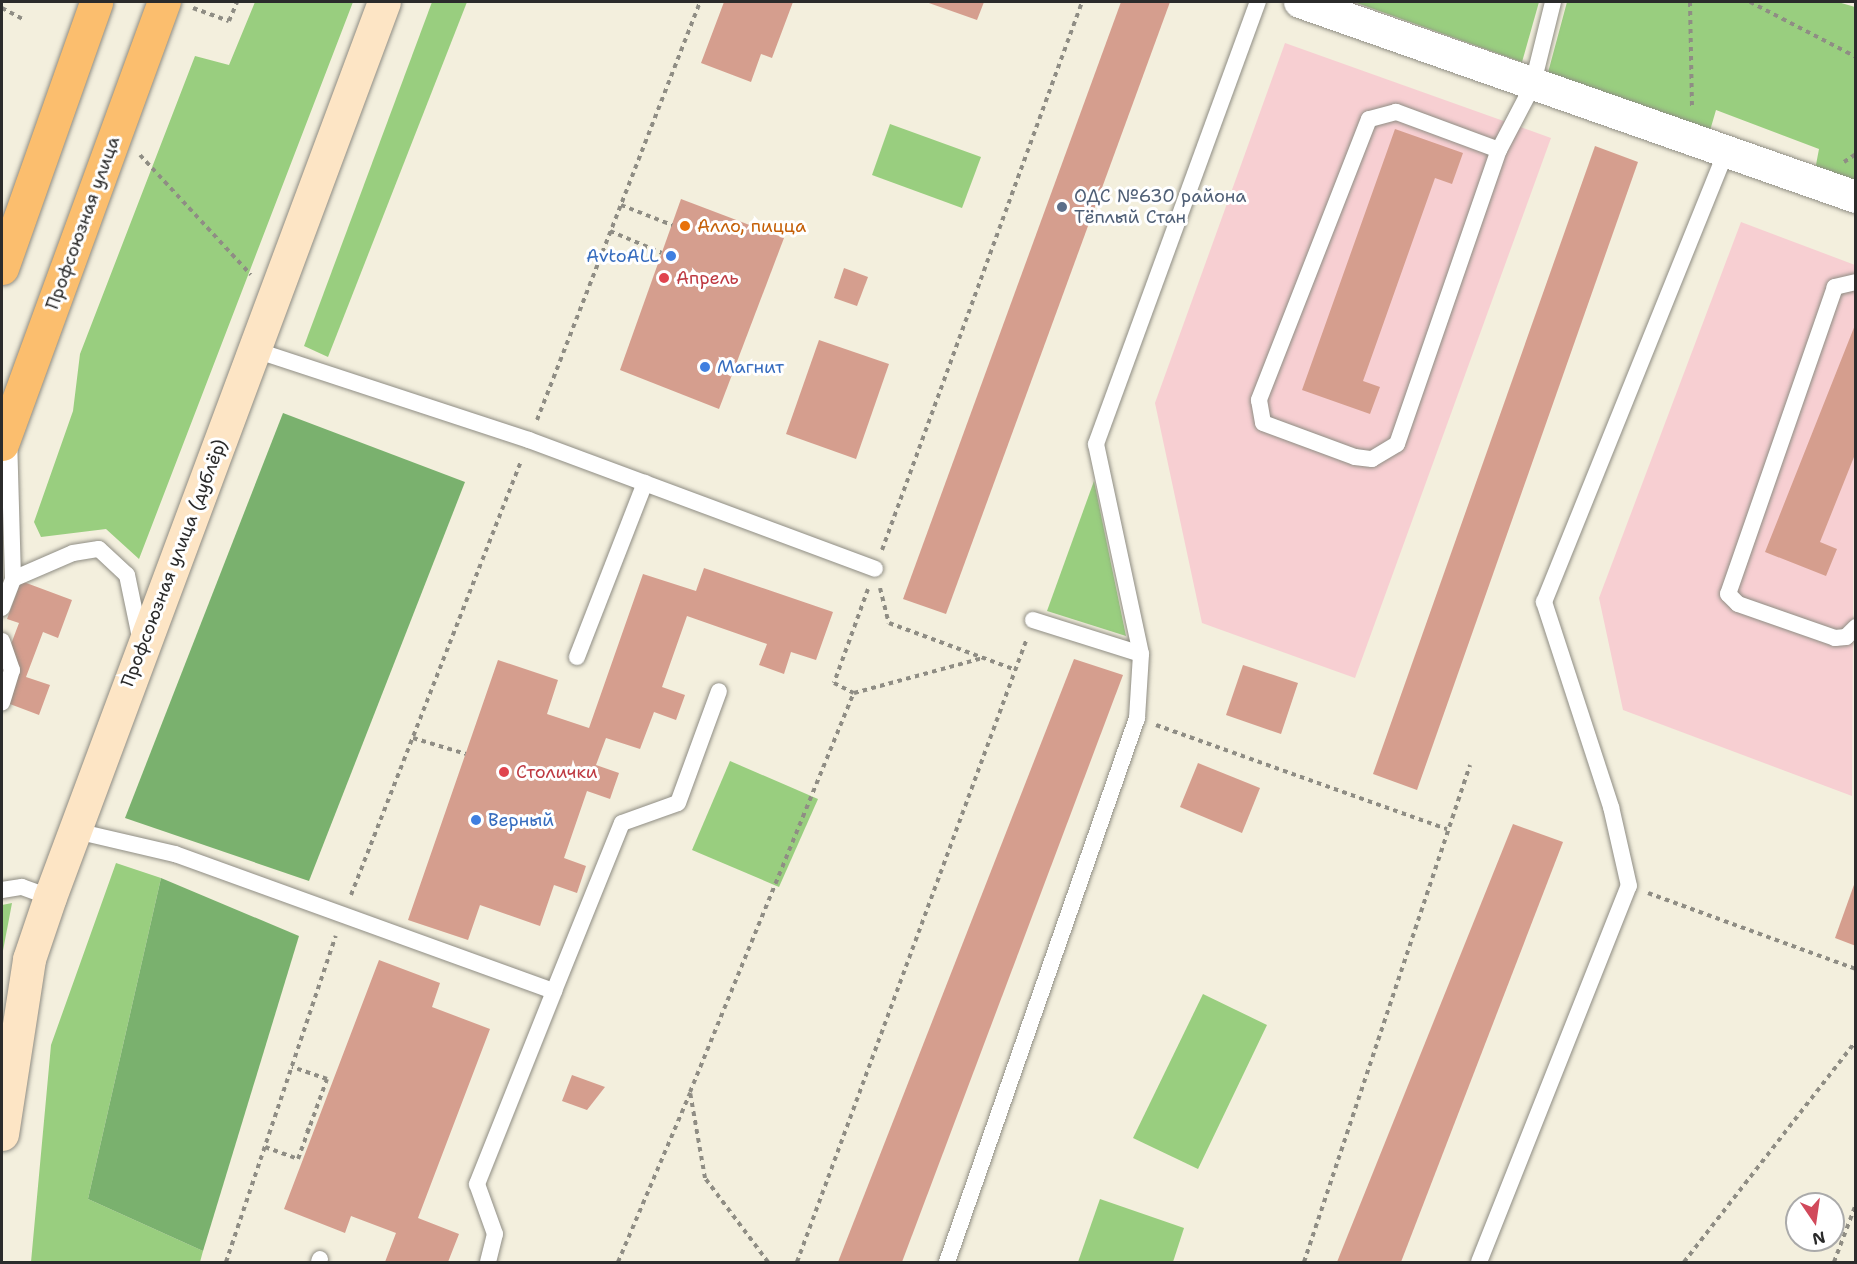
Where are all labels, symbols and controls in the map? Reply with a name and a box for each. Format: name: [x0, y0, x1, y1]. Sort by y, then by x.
street label: Профсоюзная улица: [42, 134, 124, 312]
place label: ОДС №630 района Тёплый Стан: [1074, 186, 1247, 228]
marker: ОДС №630 района Тёплый Стан: [1055, 200, 1069, 214]
place label: Алло, пицца: [697, 215, 806, 237]
marker: Алло, пицца: [678, 219, 692, 233]
place label: AvtoALL: [586, 245, 659, 267]
marker: AvtoALL: [664, 249, 678, 263]
place label: Апрель: [676, 267, 739, 289]
marker: Апрель: [657, 271, 671, 285]
place label: Магнит: [717, 356, 784, 378]
marker: Магнит: [698, 360, 712, 374]
street label: Профсоюзная улица (дублёр): [117, 436, 231, 690]
place label: Столички: [516, 761, 598, 783]
marker: Столички: [497, 765, 511, 779]
place label: Верный: [488, 809, 554, 831]
marker: Верный: [469, 813, 483, 827]
north arrow: [1785, 1192, 1845, 1252]
text: N: [1810, 1226, 1827, 1250]

